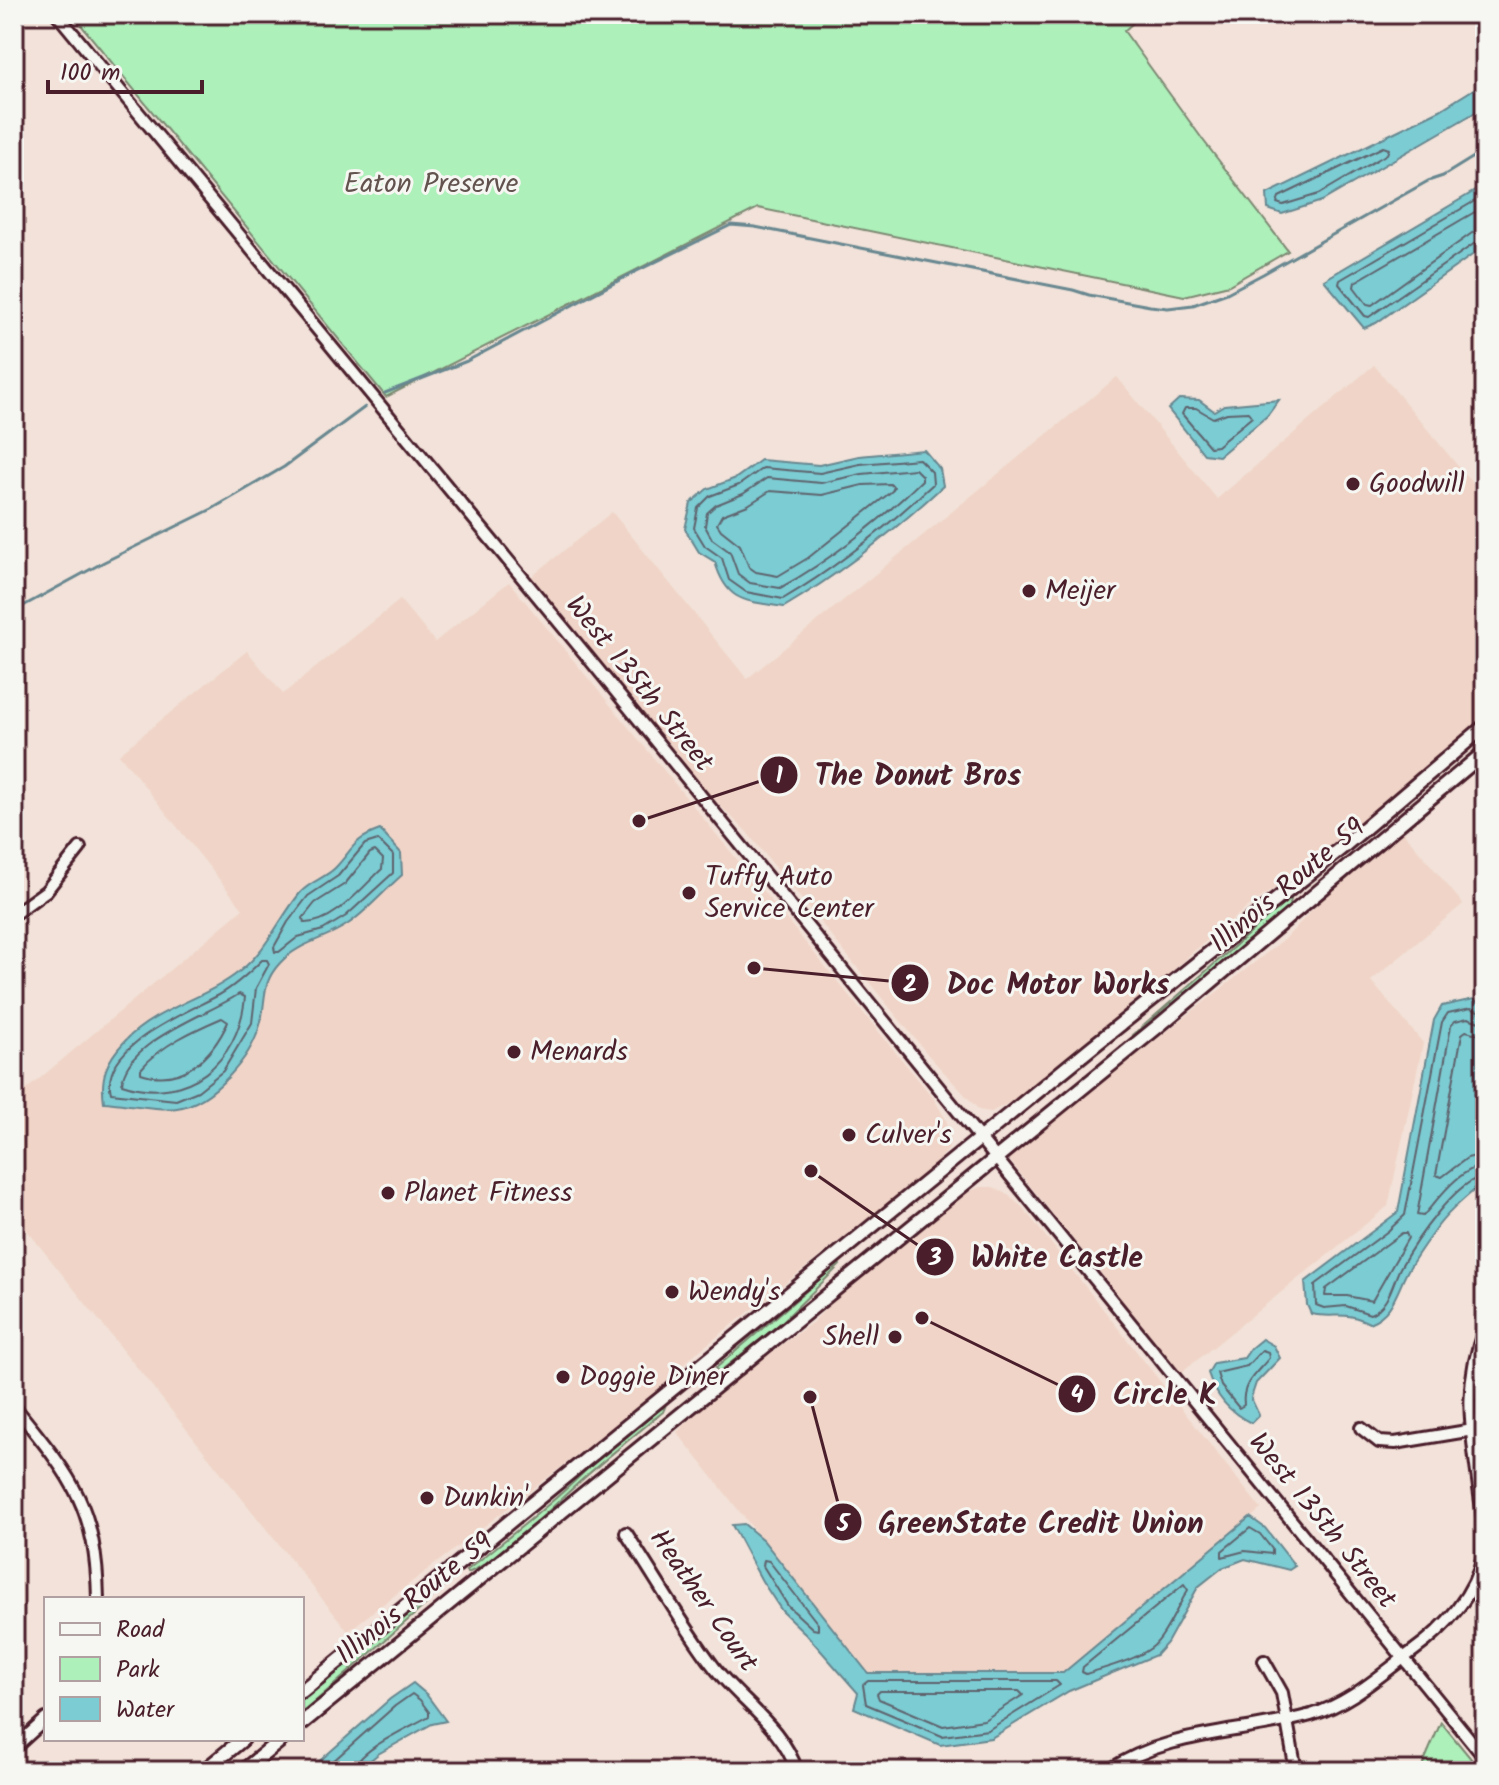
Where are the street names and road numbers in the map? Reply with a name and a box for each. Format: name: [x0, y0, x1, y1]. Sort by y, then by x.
street label: West 135th Street: [553, 586, 725, 783]
street label: Illinois Route 59: [1200, 807, 1376, 965]
street label: West 135th Street: [1236, 1423, 1408, 1620]
street label: Heather Court: [637, 1520, 770, 1683]
street label: Illinois Route 59: [326, 1521, 504, 1677]

